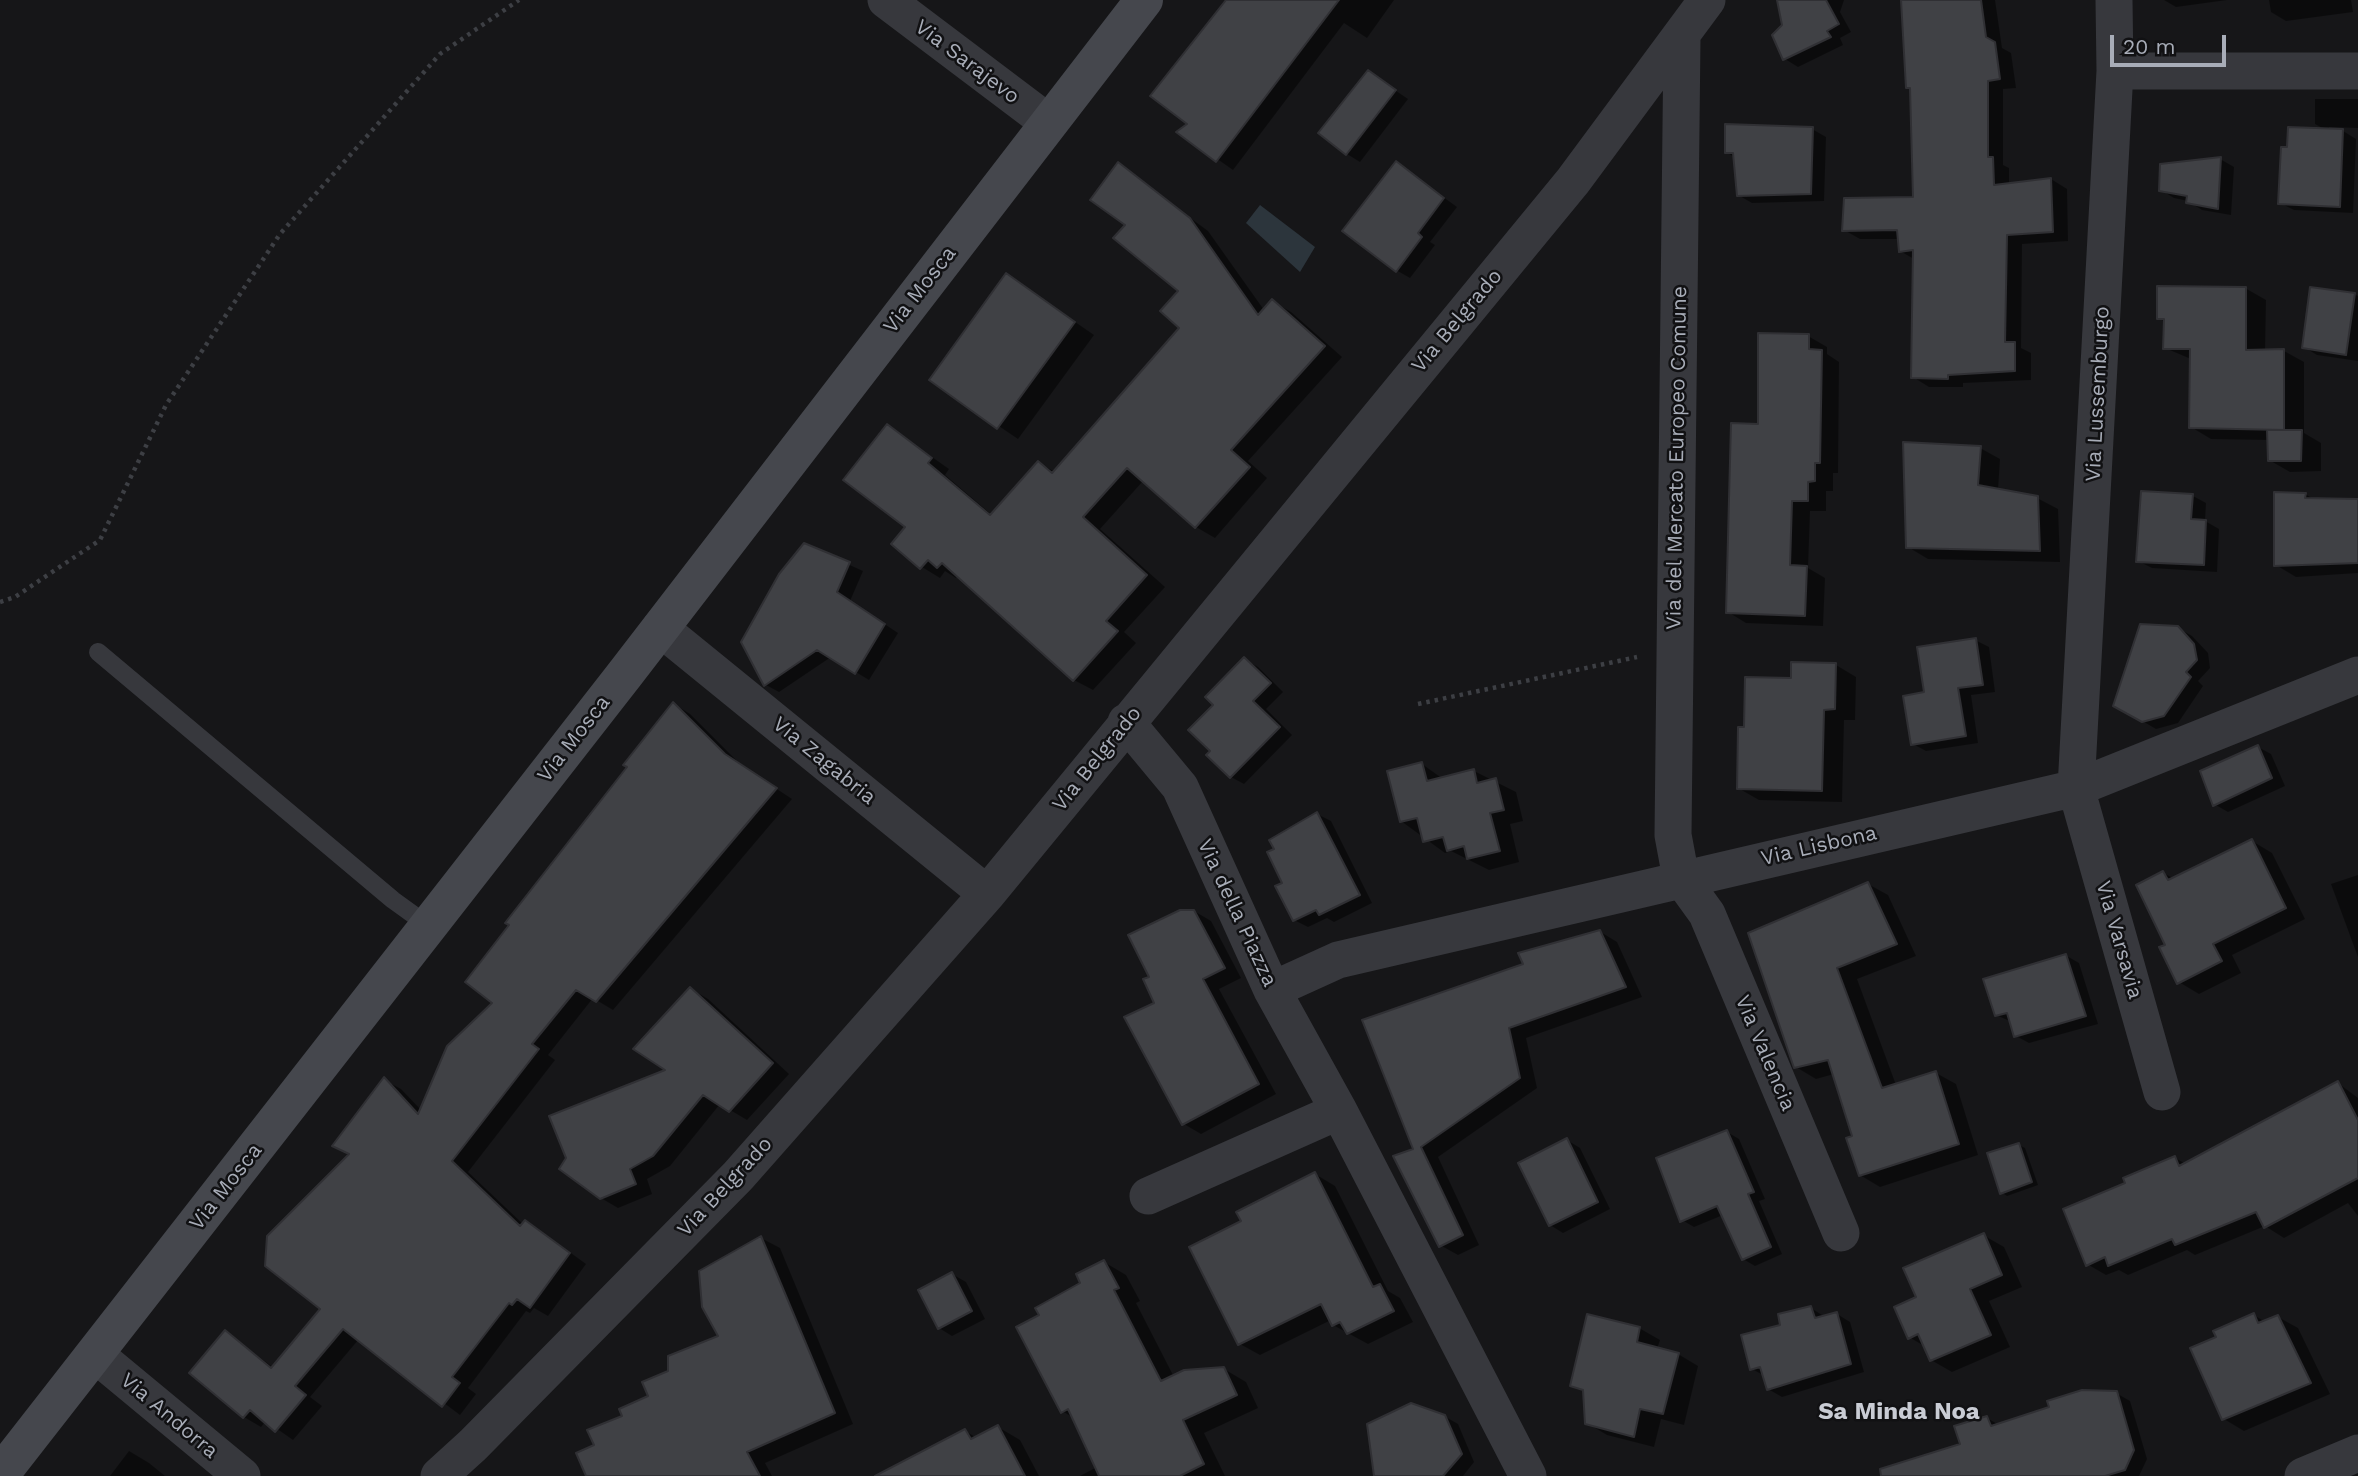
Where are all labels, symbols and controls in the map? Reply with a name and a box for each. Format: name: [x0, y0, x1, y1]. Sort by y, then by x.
street label: Via Sarajevo: [910, 14, 1024, 110]
scale bar: [2113, 21, 2228, 65]
text: 20 m: [2123, 34, 2175, 59]
street label: Via Mosca: [878, 242, 962, 338]
street label: Via Belgrado: [1406, 264, 1508, 378]
street label: Via del Mercato Europeo Comune: [1661, 286, 1693, 630]
street label: Via Lussemburgo: [2081, 306, 2115, 482]
street label: Via Mosca: [532, 691, 616, 787]
street label: Via Belgrado: [1047, 701, 1147, 817]
street label: Via Zagabria: [767, 712, 881, 810]
street label: Via Lisbona: [1759, 820, 1879, 872]
street label: Via della Piazza: [1192, 835, 1282, 991]
street label: Via Varsavia: [2090, 878, 2148, 1002]
street label: Via Valencia: [1729, 991, 1801, 1115]
street label: Via Belgrado: [672, 1132, 778, 1242]
street label: Via Mosca: [184, 1139, 268, 1235]
street label: Via Andorra: [115, 1368, 223, 1464]
district label: Sa Minda Noa: [1818, 1398, 1980, 1426]

